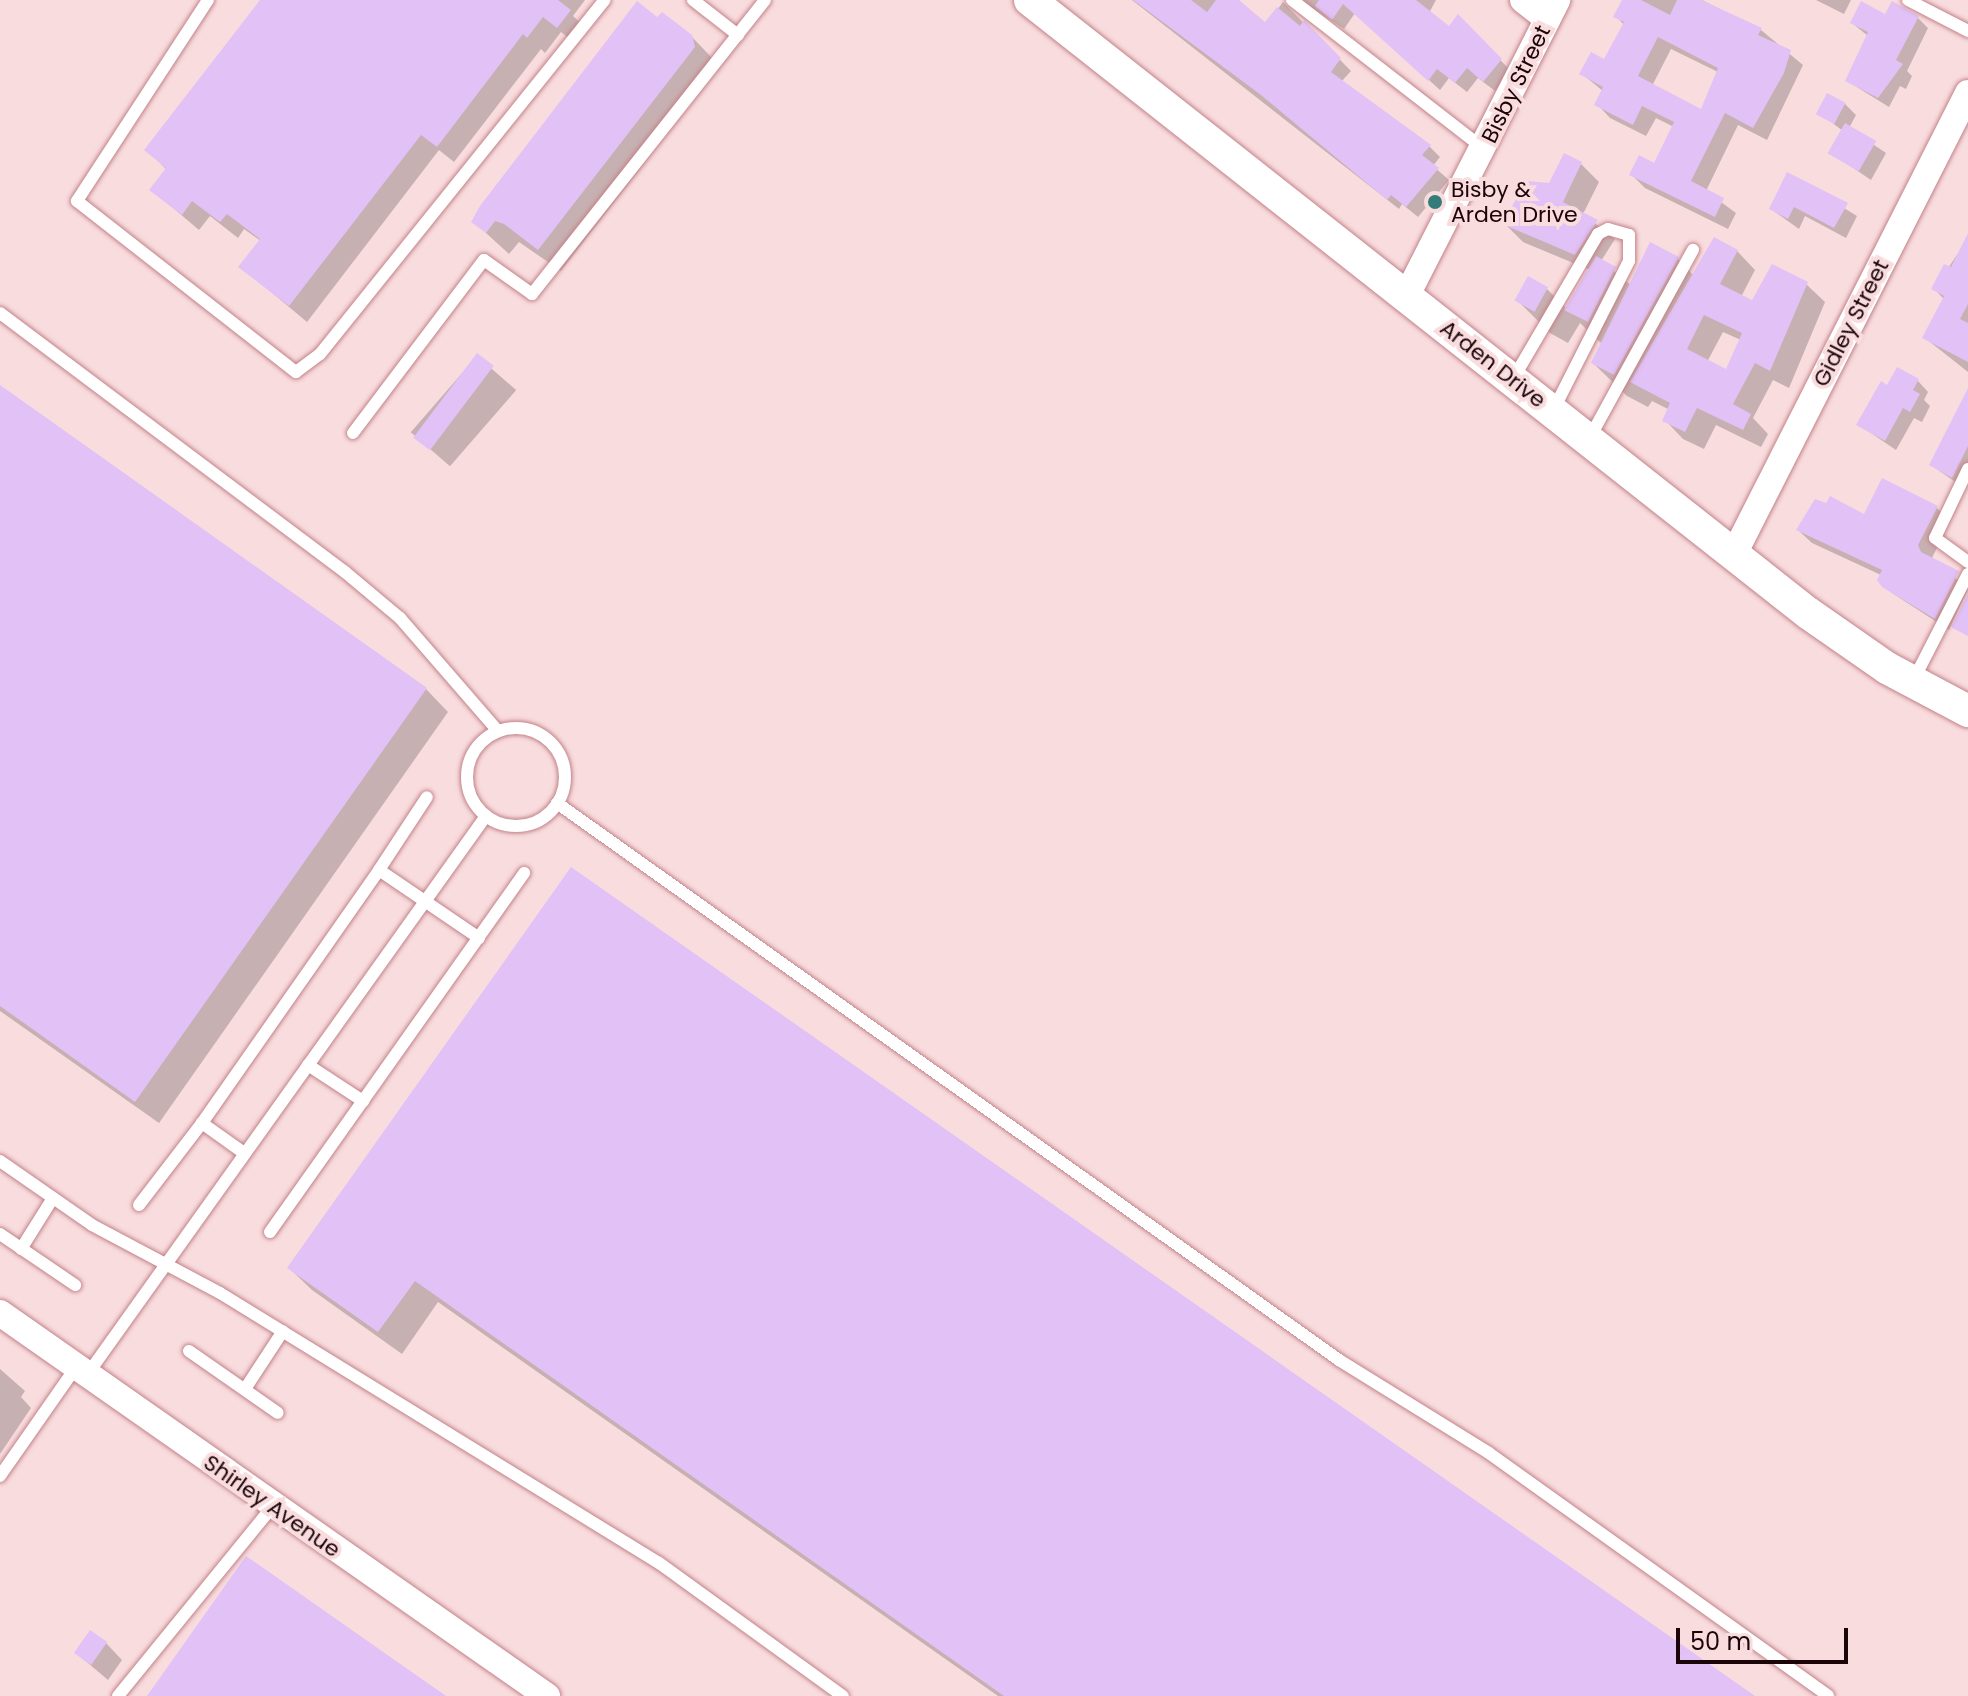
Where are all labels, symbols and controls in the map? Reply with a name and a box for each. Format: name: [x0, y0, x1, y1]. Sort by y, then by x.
street label: Bisby Street: [1476, 21, 1556, 147]
place label: Bisby & Arden Drive: [1451, 176, 1578, 228]
marker: Bisby & Arden Drive: [1426, 193, 1444, 211]
street label: Gidley Street: [1808, 255, 1894, 391]
street label: Arden Drive: [1435, 315, 1551, 413]
street label: Shirley Avenue: [199, 1449, 345, 1563]
scale bar: [1680, 1612, 1852, 1662]
text: 50 m: [1690, 1625, 1751, 1658]

